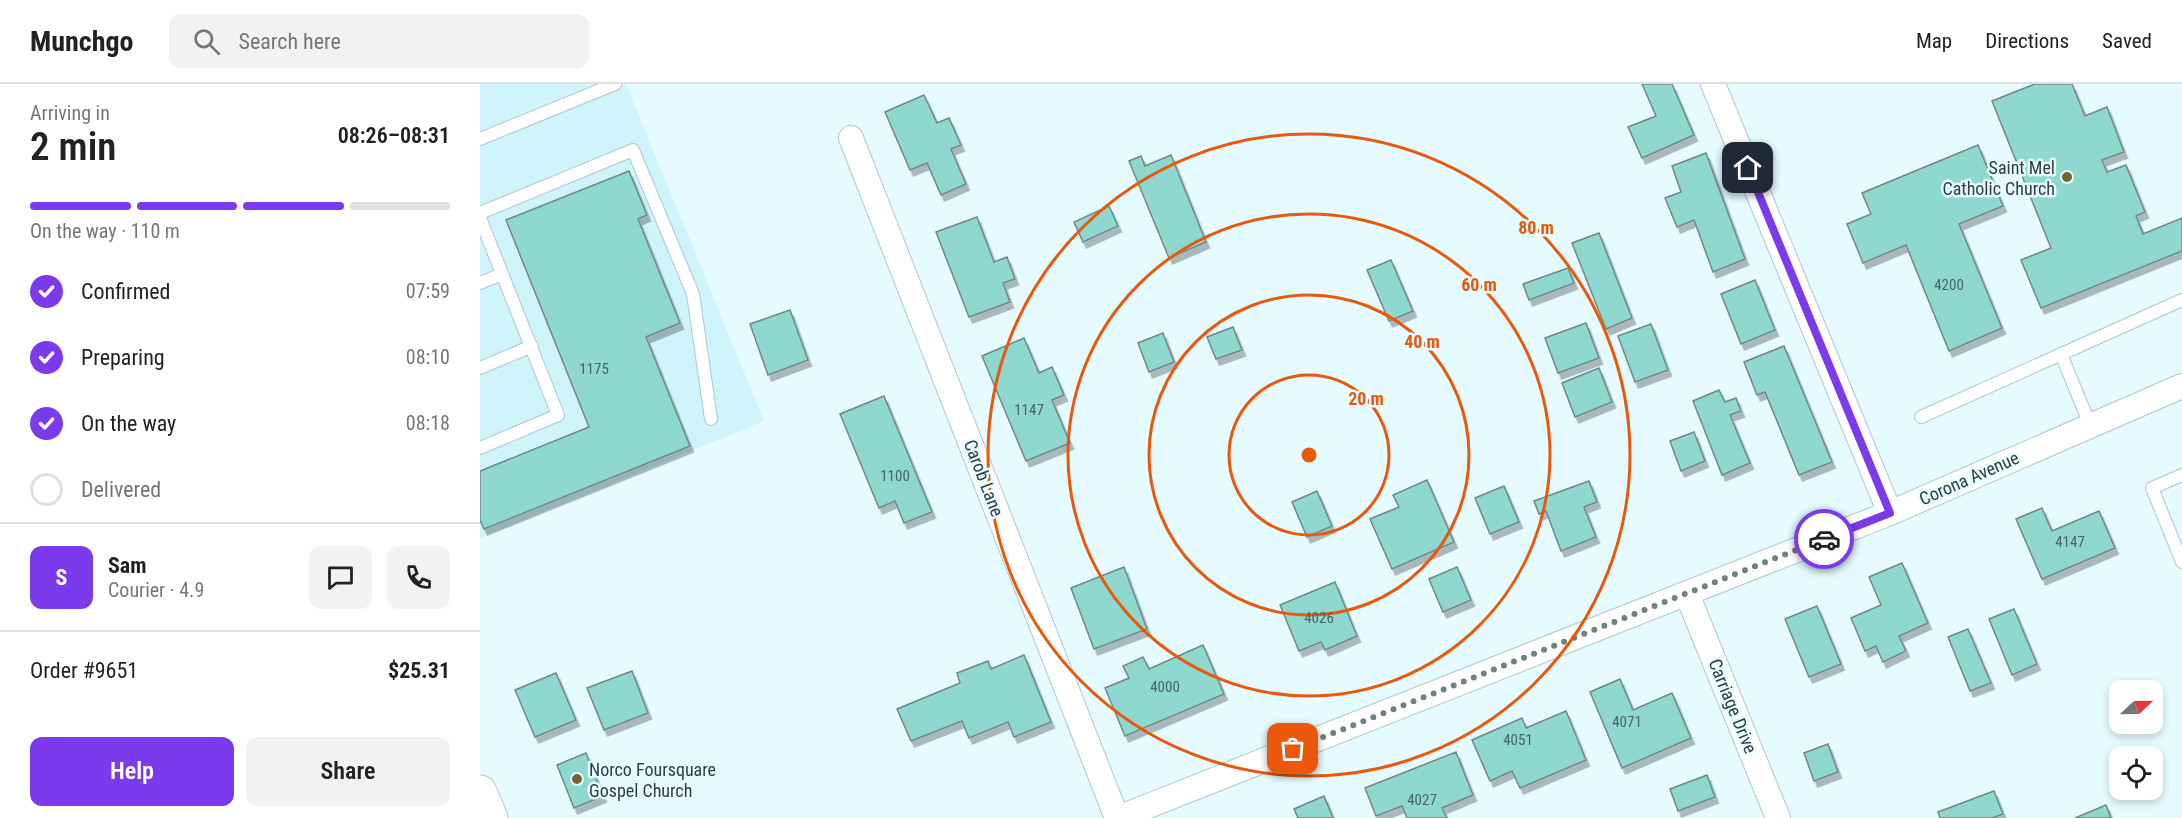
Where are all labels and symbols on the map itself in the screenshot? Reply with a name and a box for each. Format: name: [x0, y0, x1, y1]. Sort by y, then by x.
pin: [1722, 142, 1773, 193]
place label: Saint Mel Catholic Church: [1942, 157, 2055, 199]
marker: Saint Mel Catholic Church: [2060, 170, 2074, 184]
text: 80 m: [1518, 217, 1554, 238]
text: 60 m: [1461, 274, 1497, 295]
house number: 4200: [1934, 276, 1964, 294]
text: 40 m: [1404, 331, 1440, 352]
house number: 1175: [579, 360, 609, 378]
text: 20 m: [1348, 388, 1384, 409]
house number: 1147: [1014, 401, 1044, 419]
street label: Carob Lane: [960, 437, 1008, 519]
centre of rings: [1299, 445, 1319, 465]
street label: Corona Avenue: [1916, 447, 2022, 509]
house number: 1100: [880, 467, 910, 485]
courier: [1794, 509, 1854, 569]
house number: 4147: [2055, 533, 2085, 551]
house number: 4026: [1304, 609, 1334, 627]
street label: Carriage Drive: [1705, 656, 1761, 756]
house number: 4000: [1150, 678, 1180, 696]
north arrow: [2109, 680, 2163, 734]
house number: 4071: [1612, 713, 1642, 731]
pin: [1267, 723, 1318, 774]
house number: 4051: [1503, 731, 1533, 749]
place label: Norco Foursquare Gospel Church: [589, 759, 716, 801]
marker: Norco Foursquare Gospel Church: [570, 772, 584, 786]
house number: 4027: [1407, 791, 1437, 809]

